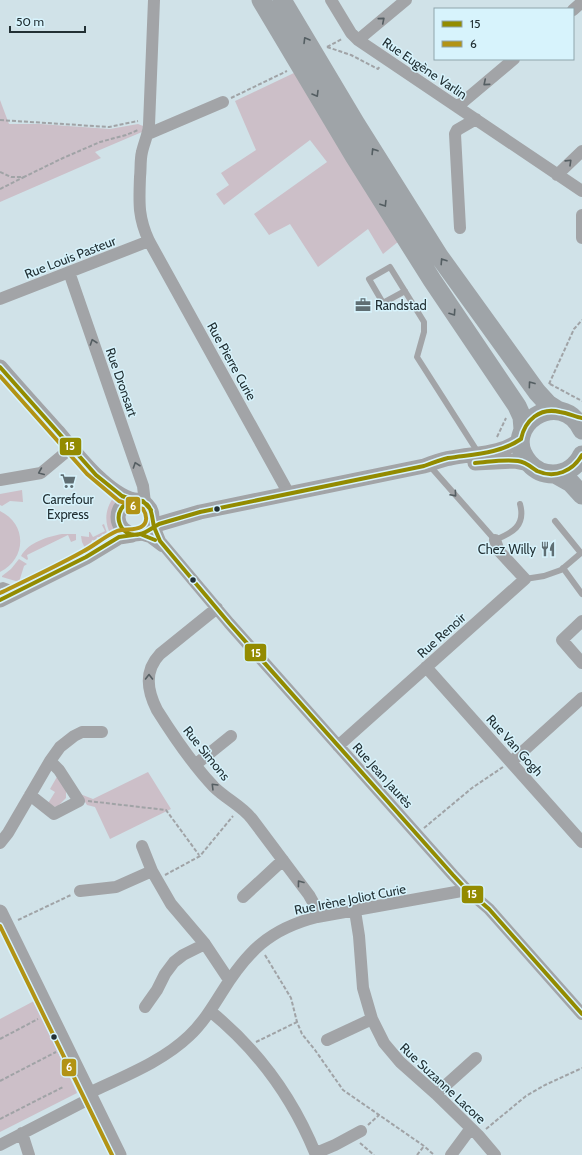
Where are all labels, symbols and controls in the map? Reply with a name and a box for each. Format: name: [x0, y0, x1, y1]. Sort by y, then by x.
scale bar: [10, 8, 85, 34]
legend: [434, 8, 574, 60]
text: 50 m: [16, 14, 44, 29]
text: 15: [470, 16, 480, 31]
one-way arrow: [378, 17, 385, 24]
street label: Rue Eugène Varlin: [380, 34, 470, 102]
text: 6: [470, 36, 477, 51]
one-way arrow: [303, 37, 311, 44]
one-way arrow: [483, 78, 490, 85]
one-way arrow: [312, 90, 319, 97]
one-way arrow: [371, 148, 378, 155]
one-way arrow: [564, 159, 572, 167]
one-way arrow: [380, 200, 387, 207]
street label: Rue Louis Pasteur: [22, 232, 119, 282]
one-way arrow: [440, 258, 448, 265]
office icon: Randstad: [354, 296, 372, 314]
place label: Randstad: [375, 297, 427, 313]
one-way arrow: [449, 309, 456, 316]
street label: Rue Pierre Curie: [204, 319, 260, 403]
one-way arrow: [90, 339, 98, 346]
street label: Rue Dronsart: [103, 345, 141, 419]
one-way arrow: [528, 381, 536, 388]
line badge: 15: [59, 437, 82, 456]
text: 15: [65, 439, 75, 453]
one-way arrow: [132, 462, 141, 469]
one-way arrow: [38, 467, 45, 475]
supermarket icon: Carrefour Express: [59, 472, 77, 490]
one-way arrow: [450, 490, 457, 497]
place label: Carrefour Express: [42, 491, 94, 522]
line badge: 6: [125, 496, 141, 515]
text: 6: [130, 499, 136, 513]
unlabelled marker: [212, 504, 222, 514]
restaurant icon: Chez Willy: [539, 540, 557, 558]
place label: Chez Willy: [478, 541, 536, 557]
unlabelled marker: [188, 575, 198, 585]
street label: Rue Renoir: [413, 609, 469, 661]
line badge: 15: [244, 643, 267, 662]
text: 15: [251, 646, 261, 660]
one-way arrow: [145, 674, 153, 680]
street label: Rue Van Gogh: [483, 711, 547, 779]
street label: Rue Simons: [180, 722, 234, 784]
street label: Rue Jean Jaurès: [349, 739, 417, 811]
one-way arrow: [211, 783, 219, 791]
street label: Rue Irène Joliot Curie: [293, 880, 407, 918]
one-way arrow: [298, 880, 305, 887]
line badge: 15: [461, 885, 484, 904]
text: 15: [467, 887, 477, 901]
unlabelled marker: [49, 1032, 59, 1042]
street label: Rue Suzanne Lacore: [397, 1039, 489, 1127]
line badge: 6: [61, 1058, 77, 1077]
text: 6: [66, 1060, 72, 1074]

